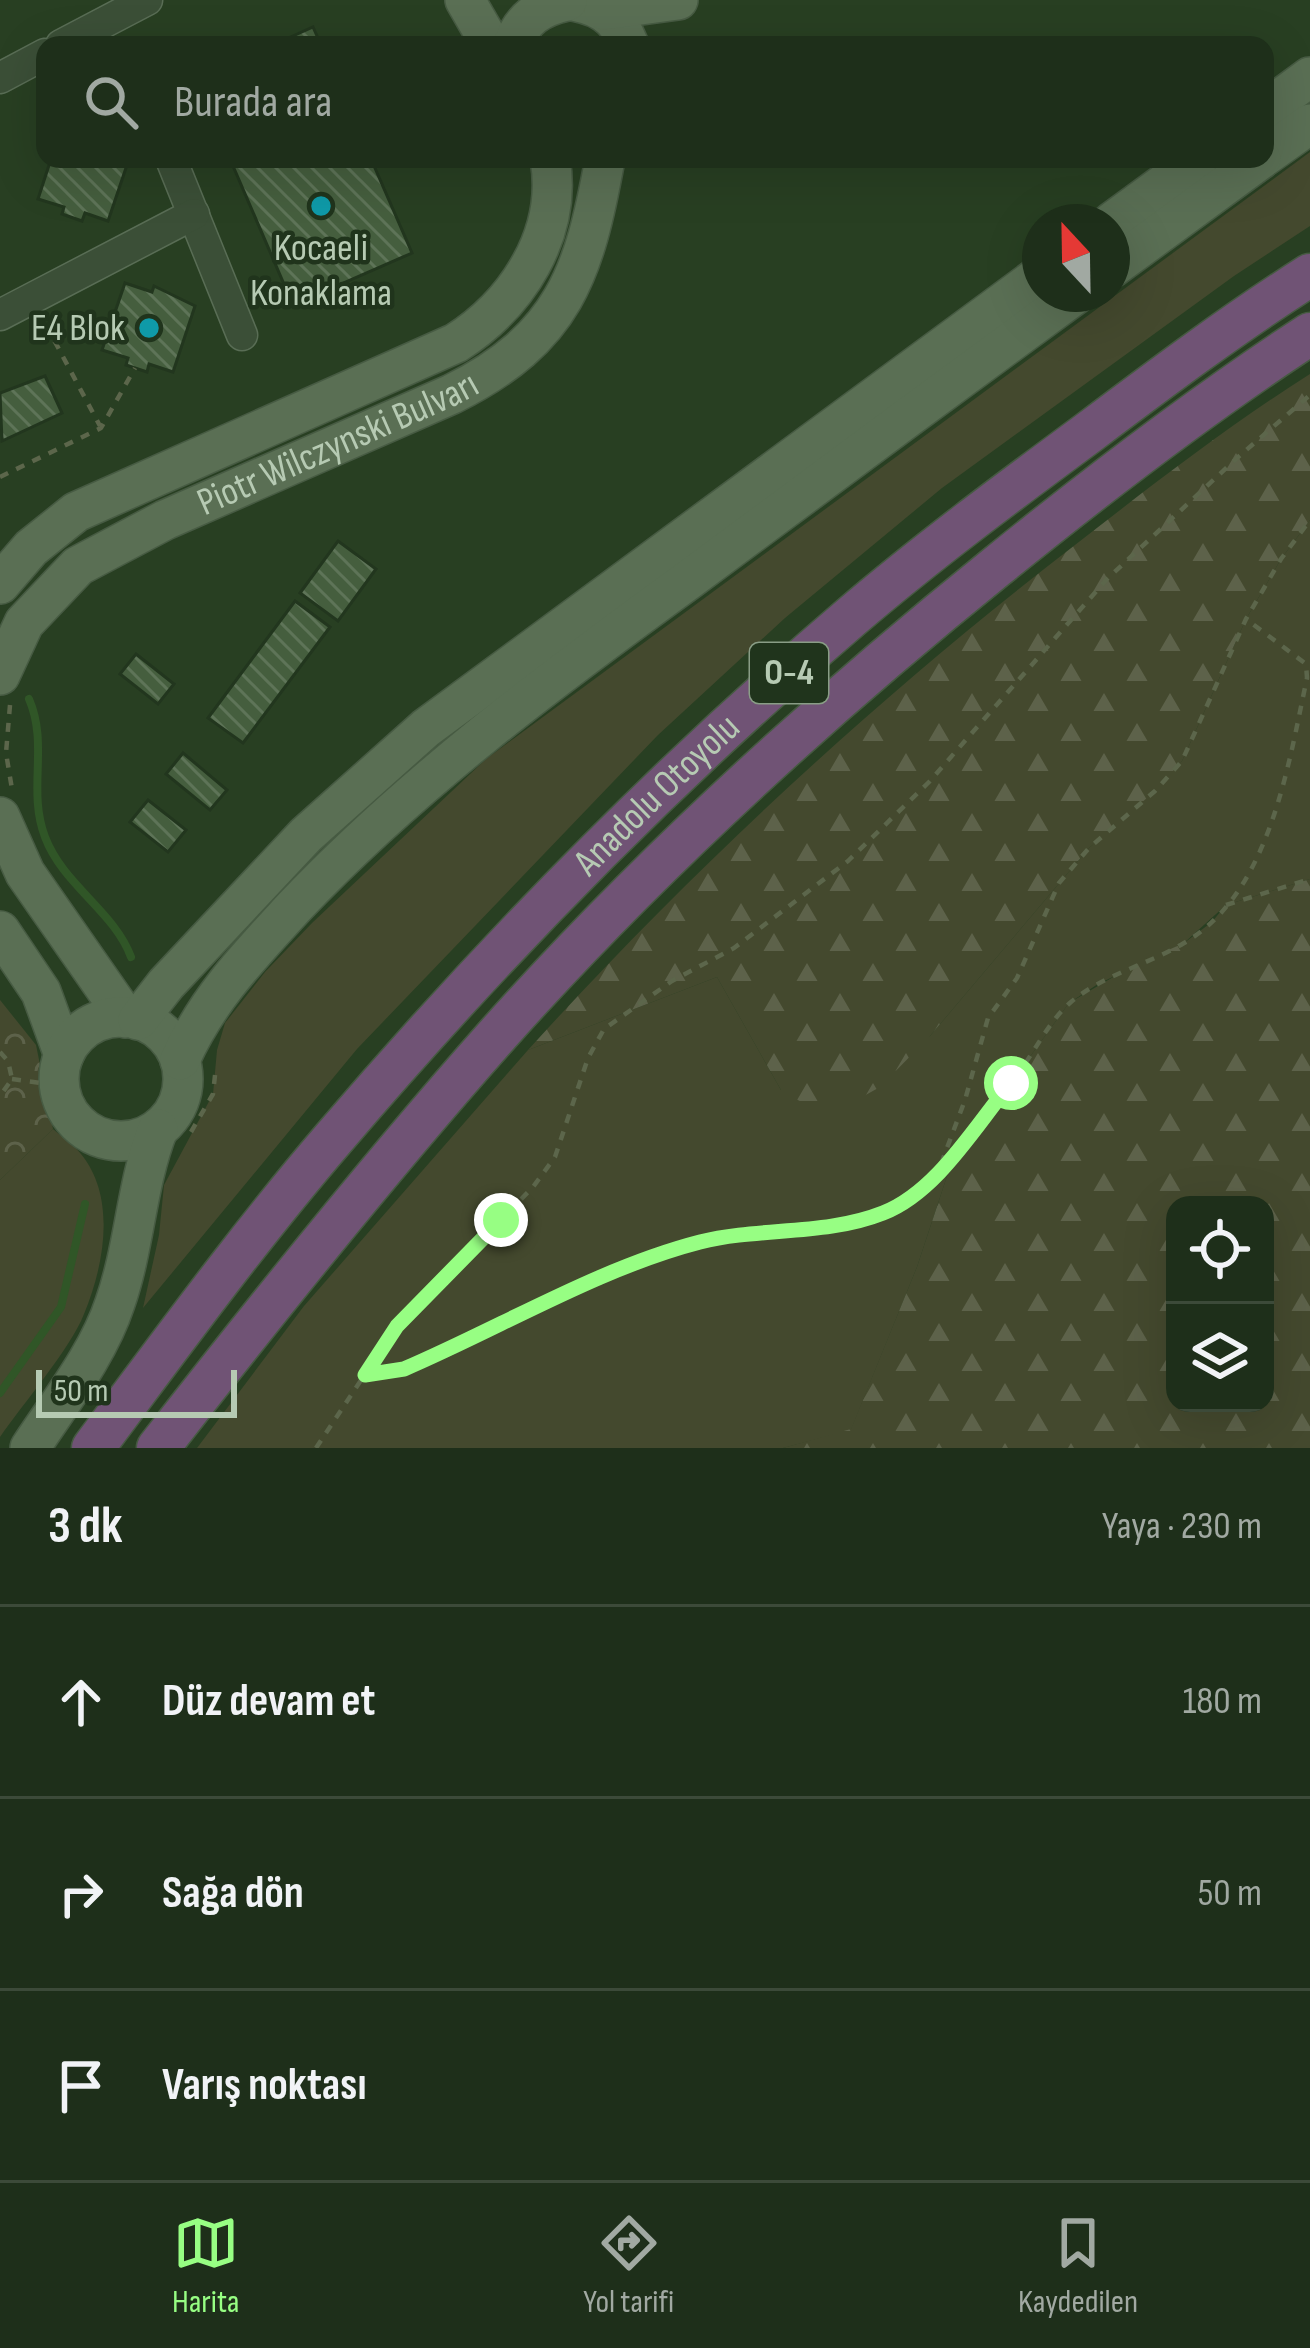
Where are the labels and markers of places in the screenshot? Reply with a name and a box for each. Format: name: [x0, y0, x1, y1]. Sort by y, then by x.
marker: Kocaeli Konaklama: [308, 193, 334, 219]
place label: Kocaeli Konaklama: [250, 225, 392, 317]
place label: E4 Blok: [31, 305, 125, 352]
marker: E4 Blok: [136, 315, 162, 341]

